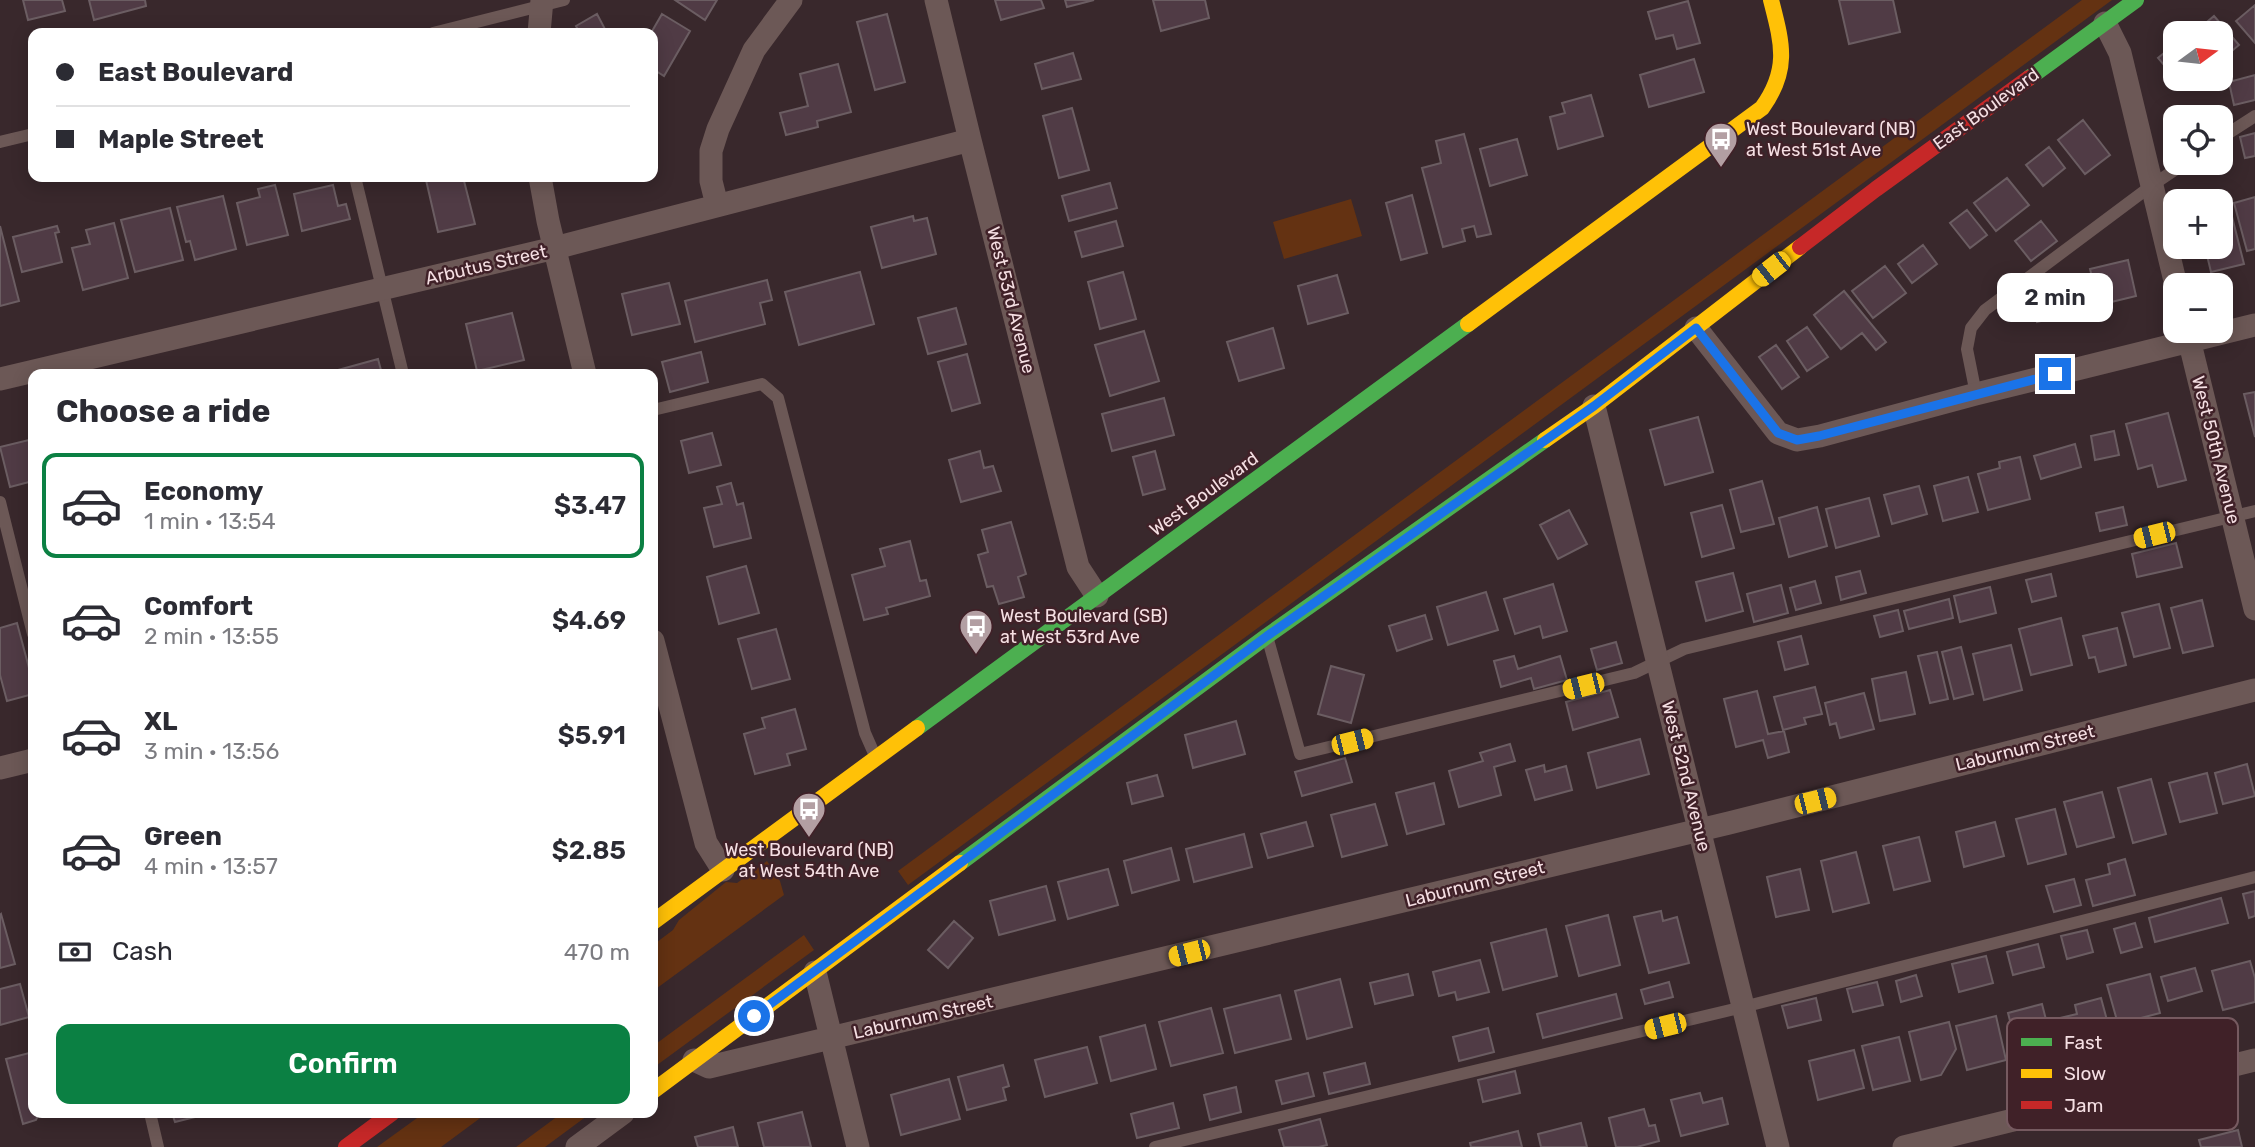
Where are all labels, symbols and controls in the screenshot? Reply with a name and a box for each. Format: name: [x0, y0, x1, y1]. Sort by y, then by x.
north arrow: [2163, 21, 2233, 91]
map controls: [2163, 21, 2233, 343]
text: East Boulevard: [98, 57, 293, 88]
street label: East Boulevard: [1929, 63, 2043, 155]
button: locate: [2163, 105, 2233, 175]
place label: West Boulevard (NB) at West 51st Ave: [1746, 118, 1916, 161]
bus stop icon: West Boulevard (NB) at West 51st Ave: [1702, 120, 1740, 169]
text: Maple Street: [98, 124, 264, 155]
button: +: [2163, 189, 2233, 259]
street label: West 53rd Avenue: [982, 224, 1040, 376]
street label: Arbutus Street: [423, 240, 549, 290]
car: [1748, 248, 1795, 290]
callout: 2 min: [1997, 272, 2113, 322]
button: −: [2163, 273, 2233, 343]
text: 2 min: [2024, 283, 2086, 311]
route end: [2039, 358, 2071, 390]
street label: West 50th Avenue: [2187, 374, 2245, 526]
text: Choose a ride: [56, 392, 270, 430]
street label: West Boulevard: [1145, 447, 1263, 541]
icon: car: [60, 474, 123, 537]
text: Economy: [144, 476, 263, 507]
text: $3.47: [554, 490, 626, 521]
text: 1 min · 13:54: [144, 507, 276, 535]
car: [2132, 520, 2177, 550]
icon: car: [60, 589, 123, 652]
text: Comfort: [144, 591, 253, 622]
text: $4.69: [552, 605, 626, 636]
place label: West Boulevard (SB) at West 53rd Ave: [1000, 605, 1168, 648]
bus stop icon: West Boulevard (SB) at West 53rd Ave: [957, 607, 995, 656]
text: 2 min · 13:55: [144, 622, 279, 650]
car: [1561, 671, 1606, 701]
street label: West 52nd Avenue: [1657, 698, 1715, 854]
icon: car: [60, 704, 123, 767]
text: XL: [144, 706, 177, 737]
text: $5.91: [558, 720, 626, 751]
street label: Laburnum Street: [1953, 720, 2097, 776]
car: [1330, 727, 1375, 757]
text: 3 min · 13:56: [144, 737, 279, 765]
car: [1793, 786, 1838, 816]
bus stop icon: West Boulevard (NB) at West 54th Ave: [790, 790, 828, 839]
icon: car: [60, 819, 123, 882]
text: Green: [144, 821, 222, 852]
text: $2.85: [552, 835, 626, 866]
place label: West Boulevard (NB) at West 54th Ave: [724, 839, 894, 882]
text: 4 min · 13:57: [144, 852, 278, 880]
street label: Laburnum Street: [1403, 856, 1547, 912]
icon: cash: [56, 933, 94, 971]
text: Cash: [112, 936, 173, 967]
text: 470 m: [564, 938, 630, 966]
car: [1167, 938, 1212, 968]
street label: Laburnum Street: [851, 990, 995, 1044]
route start: [738, 1000, 770, 1032]
car: [1643, 1011, 1688, 1041]
legend: [2007, 1018, 2238, 1130]
button: Confirm: [56, 1024, 630, 1104]
text: Fast: [2064, 1031, 2103, 1054]
text: Slow: [2064, 1062, 2106, 1085]
text: Jam: [2064, 1094, 2103, 1117]

